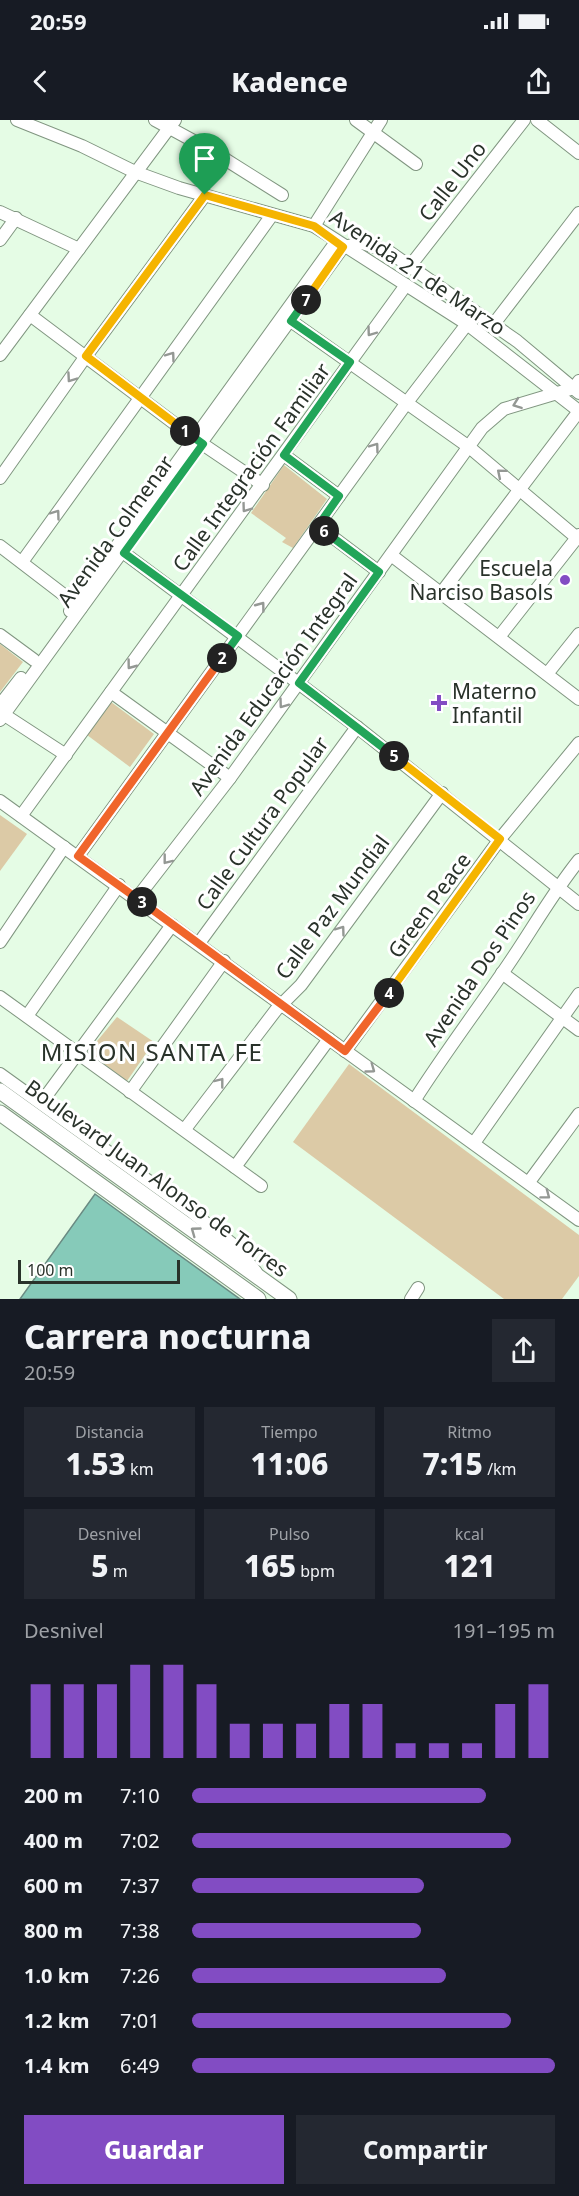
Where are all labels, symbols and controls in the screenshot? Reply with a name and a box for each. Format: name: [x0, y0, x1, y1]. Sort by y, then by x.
text: 20:59: [30, 6, 87, 36]
text: Kadence: [231, 63, 348, 100]
icon: back: [24, 65, 57, 98]
icon: share: [522, 65, 555, 98]
pin: [179, 133, 230, 195]
street label: Calle Uno: [412, 135, 492, 227]
icon: arrive: [188, 142, 221, 175]
street label: Avenida 21 de Marzo: [325, 203, 511, 341]
pin: 7: [291, 285, 321, 315]
text: 7: [301, 289, 311, 311]
one-way arrow: [367, 325, 378, 336]
one-way arrow: [164, 352, 175, 363]
street label: Calle Integración Familiar: [166, 357, 336, 577]
one-way arrow: [67, 371, 78, 382]
one-way arrow: [512, 396, 523, 409]
pin: 1: [170, 416, 200, 446]
text: 1: [180, 420, 190, 442]
one-way arrow: [368, 443, 379, 454]
street label: Avenida Colmenar: [51, 449, 180, 612]
one-way arrow: [496, 469, 507, 480]
one-way arrow: [242, 502, 253, 513]
one-way arrow: [49, 510, 60, 521]
pin: 6: [309, 516, 339, 546]
text: 6: [319, 520, 329, 542]
place label: Escuela Narciso Basols: [410, 554, 553, 606]
street label: Avenida Educación Integral: [183, 567, 363, 801]
marker: Escuela Narciso Basols: [558, 573, 572, 587]
one-way arrow: [254, 601, 265, 612]
pin: 2: [207, 643, 237, 673]
text: 2: [217, 647, 227, 669]
one-way arrow: [127, 659, 138, 670]
place label: Materno Infantil: [452, 677, 537, 729]
marker: Materno Infantil: [430, 694, 448, 712]
one-way arrow: [280, 698, 291, 709]
street label: Calle Cultura Popular: [190, 730, 335, 915]
pin: 5: [379, 741, 409, 771]
text: 5: [389, 745, 399, 767]
street label: Calle Paz Mundial: [269, 829, 395, 985]
street label: Green Peace: [381, 847, 477, 963]
one-way arrow: [163, 854, 174, 865]
street label: Avenida Dos Pinos: [417, 885, 541, 1051]
pin: 3: [127, 887, 157, 917]
text: 3: [137, 891, 147, 913]
one-way arrow: [334, 925, 345, 936]
pin: 4: [374, 978, 404, 1008]
text: 4: [384, 982, 394, 1004]
district label: MISION SANTA FE: [41, 1035, 263, 1068]
one-way arrow: [364, 1062, 375, 1073]
street label: Boulevard Juan Alonso de Torres: [20, 1073, 294, 1283]
one-way arrow: [213, 1078, 224, 1089]
one-way arrow: [540, 1188, 551, 1199]
one-way arrow: [191, 1228, 202, 1239]
scale bar: [18, 1257, 180, 1284]
text: 100 m: [27, 1259, 74, 1281]
text: Carrera nocturna: [24, 1314, 311, 1359]
button: share: [492, 1319, 555, 1382]
text: 20:59: [24, 1359, 75, 1386]
text: Distancia: [75, 1421, 144, 1443]
text: Tiempo: [261, 1421, 318, 1443]
text: Ritmo: [447, 1421, 492, 1443]
text: 1.53: [65, 1443, 126, 1484]
text: 11:06: [251, 1443, 328, 1484]
text: 7:15: [422, 1443, 483, 1484]
text: km: [126, 1458, 154, 1480]
text: /km: [483, 1458, 517, 1480]
text: Desnivel: [78, 1523, 141, 1545]
text: Pulso: [269, 1523, 310, 1545]
text: kcal: [455, 1523, 484, 1545]
text: 5: [91, 1545, 109, 1586]
text: 165: [244, 1545, 296, 1586]
text: 121: [443, 1545, 496, 1586]
text: m: [109, 1560, 128, 1582]
text: bpm: [296, 1560, 335, 1582]
text: Desnivel: [24, 1617, 104, 1644]
text: 191–195 m: [452, 1617, 555, 1644]
text: 200 m: [24, 1782, 83, 1809]
text: 7:10: [120, 1782, 160, 1809]
text: 400 m: [24, 1827, 83, 1854]
text: 7:02: [120, 1827, 160, 1854]
text: 600 m: [24, 1872, 83, 1899]
text: 7:37: [120, 1872, 160, 1899]
text: 800 m: [24, 1917, 83, 1944]
text: 7:38: [120, 1917, 160, 1944]
text: 1.0 km: [24, 1962, 90, 1989]
text: 7:26: [120, 1962, 160, 1989]
text: 1.2 km: [24, 2007, 90, 2034]
text: 7:01: [120, 2007, 160, 2034]
text: 1.4 km: [24, 2052, 90, 2079]
text: 6:49: [120, 2052, 160, 2079]
button: Guardar: [24, 2115, 284, 2184]
button: Compartir: [296, 2115, 555, 2184]

